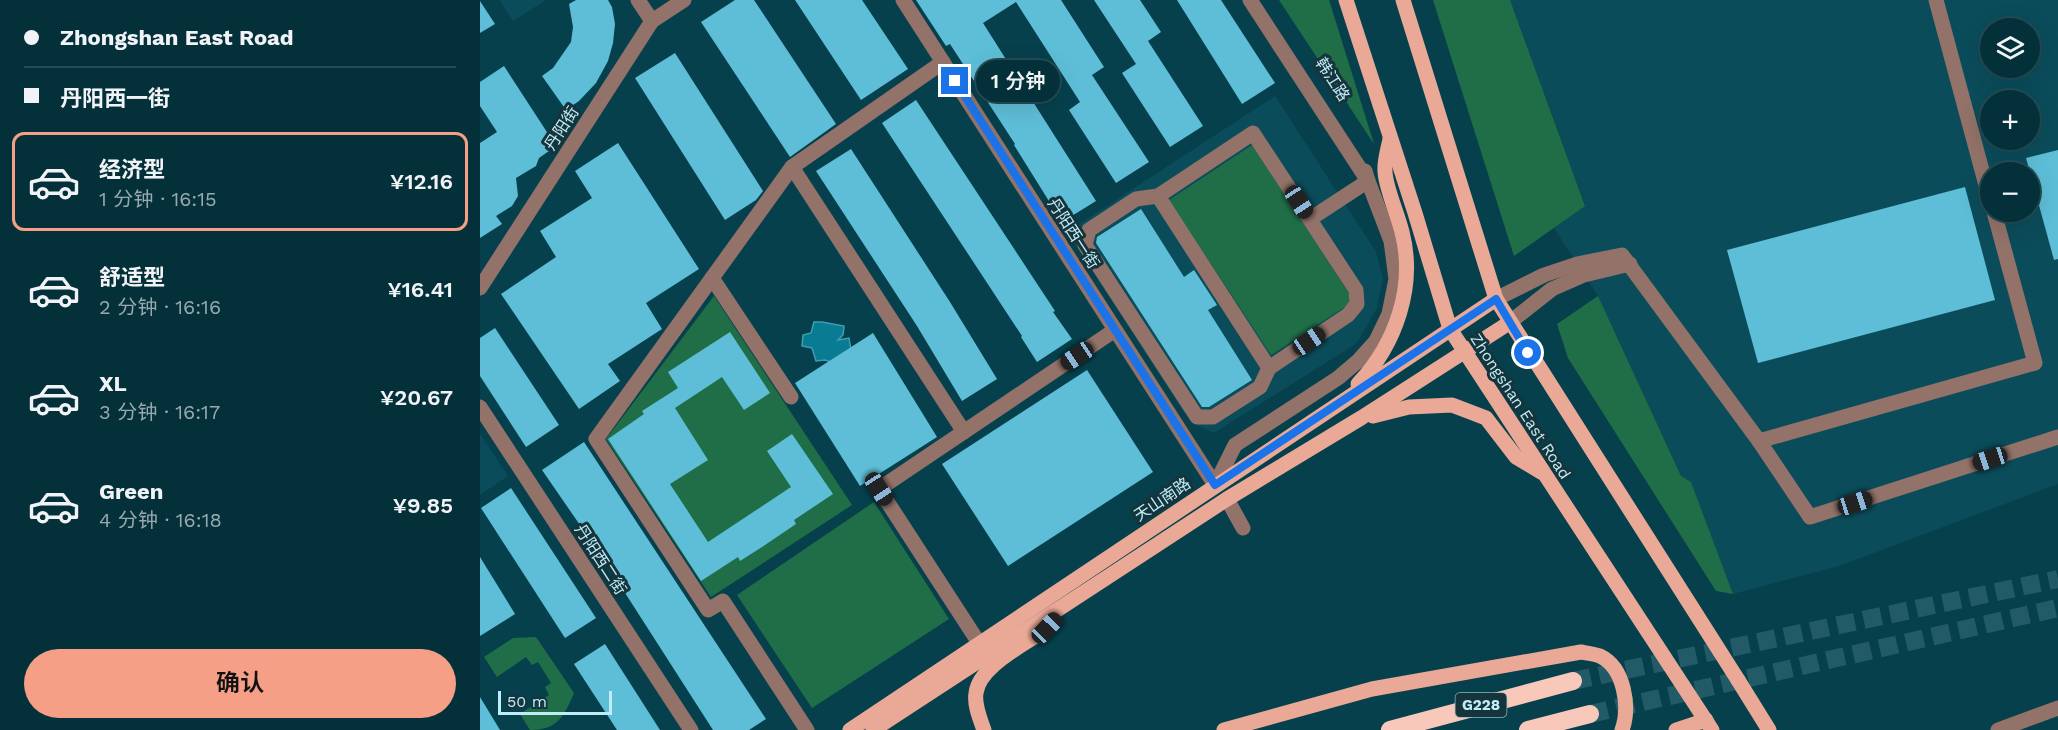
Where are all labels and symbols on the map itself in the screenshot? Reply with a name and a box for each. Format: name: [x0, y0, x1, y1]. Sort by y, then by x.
street label: 韩江路: [1312, 54, 1354, 105]
callout: 1 分钟: [976, 60, 1060, 102]
route end: [941, 67, 968, 94]
street label: 丹阳街: [540, 103, 582, 154]
car: [1282, 182, 1316, 222]
street label: 丹阳西一街: [1044, 195, 1103, 272]
car: [1289, 323, 1329, 359]
street label: Zhongshan East Road: [1466, 330, 1575, 483]
car: [1057, 338, 1097, 374]
route start: [1514, 339, 1541, 366]
car: [1970, 445, 2010, 473]
car: [862, 469, 896, 509]
street label: 天山南路: [1130, 474, 1194, 525]
car: [1835, 489, 1875, 517]
street label: 丹阳西二街: [571, 521, 630, 598]
car: [1028, 609, 1066, 647]
scale bar: [498, 688, 612, 716]
road number: G228: [1456, 693, 1506, 717]

